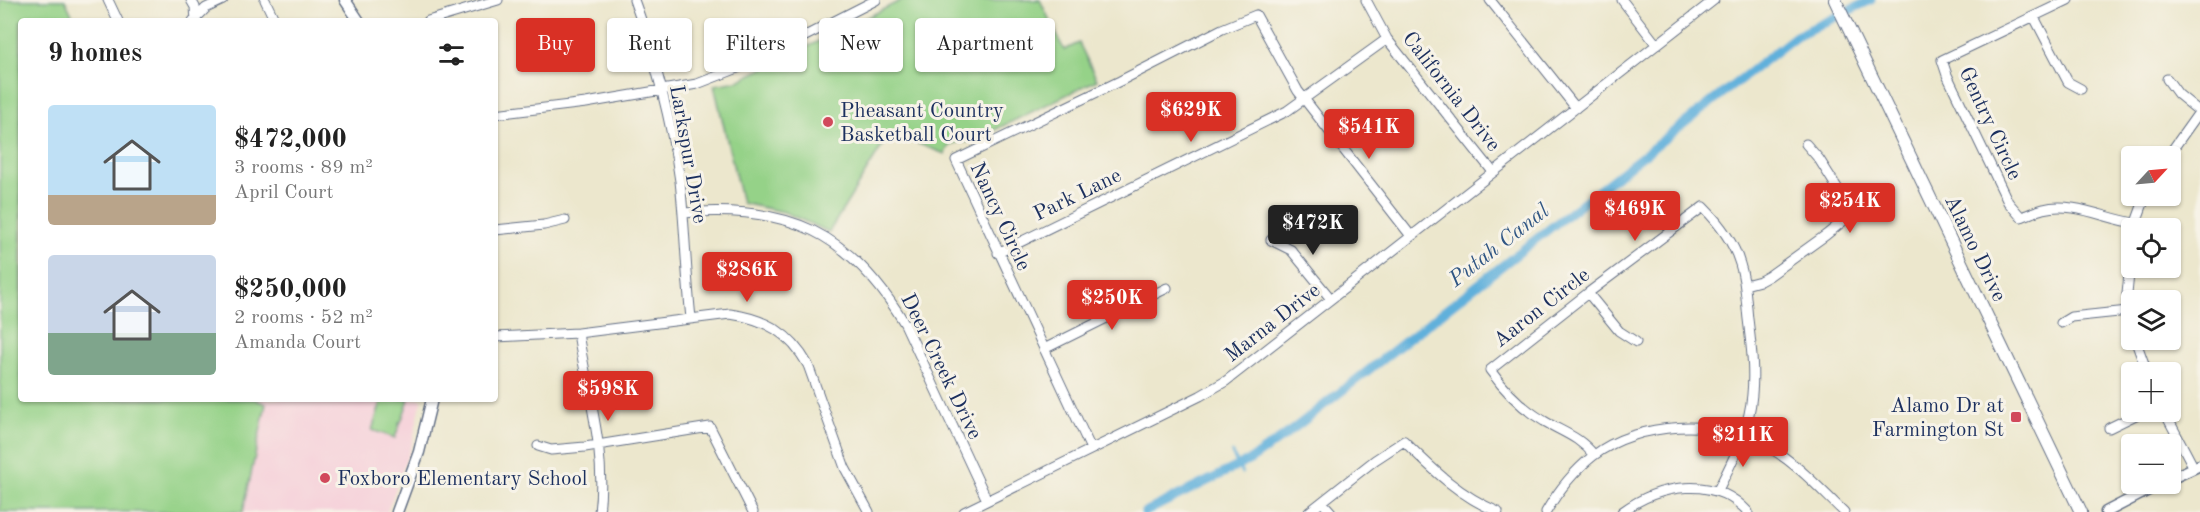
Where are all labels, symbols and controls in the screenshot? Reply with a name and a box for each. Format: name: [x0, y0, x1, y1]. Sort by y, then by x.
chip: Buy: [516, 18, 595, 72]
chip: Rent: [607, 18, 692, 72]
chip: Filters: [704, 18, 807, 72]
chip: New: [819, 18, 903, 72]
chip: Apartment: [915, 18, 1055, 72]
street label: California Drive: [1398, 28, 1504, 156]
icon: filters: [435, 38, 468, 71]
text: 9 homes: [48, 41, 142, 67]
street label: Gentry Circle: [1954, 64, 2025, 183]
street label: Larkspur Drive: [665, 83, 710, 225]
pin: $629K: [1149, 92, 1233, 143]
place label: Pheasant Country Basketball Court: [840, 101, 1004, 146]
text: $629K: [1160, 101, 1222, 121]
pin: $541K: [1327, 109, 1411, 160]
marker: Pheasant Country Basketball Court: [821, 115, 835, 129]
text: $541K: [1338, 118, 1400, 138]
text: $472,000: [234, 127, 347, 153]
icon: home: [96, 129, 168, 201]
north arrow: [2121, 146, 2181, 206]
map controls: [2121, 146, 2181, 494]
text: 3 rooms · 89 m²: [234, 158, 373, 178]
street label: Nancy Circle: [965, 159, 1034, 274]
street label: Park Lane: [1031, 165, 1125, 226]
text: April Court: [234, 183, 333, 203]
pin: $254K: [1808, 183, 1892, 234]
pin: $469K: [1593, 191, 1677, 242]
text: $254K: [1819, 192, 1881, 212]
street label: Alamo Drive: [1940, 192, 2009, 305]
water label: Putah Canal: [1444, 199, 1554, 292]
text: $469K: [1604, 200, 1666, 220]
pin: $472K: [1271, 205, 1355, 256]
text: $472K: [1282, 214, 1344, 234]
button: locate: [2121, 218, 2181, 278]
pin: $286K: [705, 252, 789, 303]
text: $286K: [716, 261, 778, 281]
street label: Aaron Circle: [1490, 264, 1594, 352]
text: $250,000: [234, 277, 347, 303]
icon: home: [96, 279, 168, 351]
pin: $250K: [1070, 280, 1154, 331]
street label: Marna Drive: [1221, 280, 1325, 367]
text: $250K: [1081, 289, 1143, 309]
street label: Deer Creek Drive: [896, 290, 985, 443]
button: layers: [2121, 290, 2181, 350]
text: 2 rooms · 52 m²: [234, 308, 373, 328]
text: Amanda Court: [234, 333, 361, 353]
button: +: [2121, 362, 2181, 422]
pin: $598K: [566, 371, 650, 422]
text: $598K: [577, 380, 639, 400]
place label: Alamo Dr at Farmington St: [1872, 396, 2004, 441]
marker: Alamo Dr at Farmington St: [2009, 410, 2023, 424]
pin: $211K: [1701, 417, 1785, 468]
text: $211K: [1712, 426, 1774, 446]
button: −: [2121, 434, 2181, 494]
place label: Foxboro Elementary School: [337, 469, 588, 490]
marker: Foxboro Elementary School: [318, 471, 332, 485]

